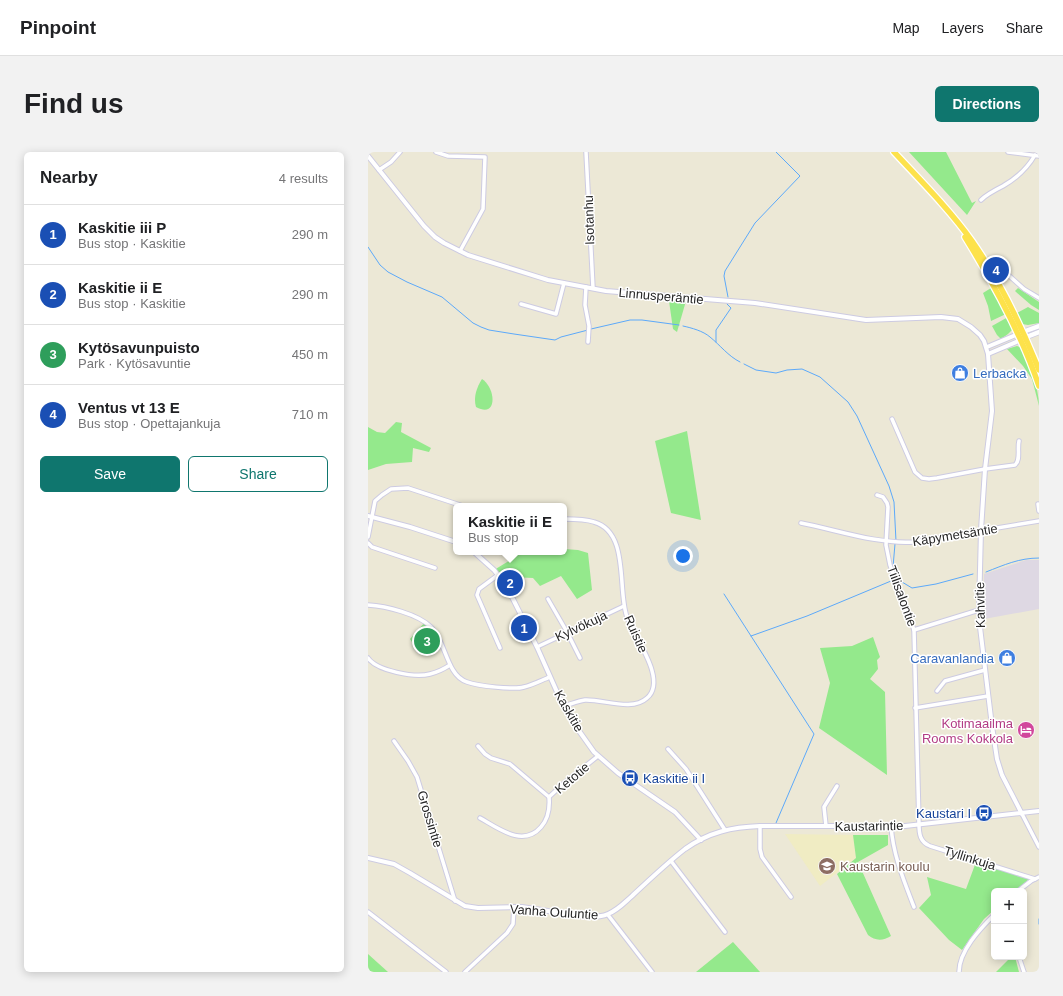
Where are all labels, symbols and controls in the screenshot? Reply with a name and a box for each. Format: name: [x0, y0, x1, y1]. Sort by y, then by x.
text: Pinpoint: [20, 17, 96, 38]
text: Map: [892, 20, 920, 36]
text: Layers: [942, 20, 984, 36]
text: Share: [1006, 20, 1043, 36]
button: Directions: [935, 86, 1039, 122]
text: Find us: [24, 88, 124, 119]
text: Nearby: [40, 168, 98, 187]
text: 4 results: [279, 171, 328, 186]
street label: Isotanhu: [581, 195, 597, 245]
text: Kaskitie iii P: [78, 219, 166, 236]
text: 1: [49, 227, 57, 242]
text: 290 m: [292, 227, 328, 242]
text: Bus stop · Kaskitie: [78, 236, 186, 251]
pin: 4: [983, 255, 1009, 285]
text: Kaskitie ii E: [78, 279, 162, 296]
street label: Linnusperäntie: [618, 285, 704, 307]
text: 2: [49, 287, 57, 302]
text: 290 m: [292, 287, 328, 302]
text: Bus stop · Kaskitie: [78, 296, 186, 311]
text: Kytösavunpuisto: [78, 339, 200, 356]
text: 3: [49, 347, 57, 362]
text: 450 m: [292, 347, 328, 362]
text: Park · Kytösavuntie: [78, 356, 191, 371]
shop icon: Lerbacka: [950, 363, 970, 383]
place label: Lerbacka: [973, 366, 1027, 381]
text: Ventus vt 13 E: [78, 399, 180, 416]
text: 4: [49, 407, 57, 422]
text: 710 m: [292, 407, 328, 422]
text: Bus stop · Opettajankuja: [78, 416, 220, 431]
button: Save: [40, 456, 180, 492]
button: Share: [188, 456, 328, 492]
popup: [453, 503, 567, 555]
text: Kaskitie ii E: [468, 513, 552, 530]
street label: Käpymetsäntie: [911, 521, 999, 549]
text: Bus stop: [468, 530, 518, 545]
your location: [673, 546, 693, 566]
street label: Tiilisalontie: [884, 563, 920, 629]
pin: 2: [497, 568, 523, 598]
street label: Kahvitie: [972, 582, 988, 628]
street label: Kylvökuja: [553, 607, 610, 645]
pin: 1: [511, 613, 537, 643]
street label: Ruistie: [621, 613, 651, 655]
pin: 3: [414, 626, 440, 656]
shop icon: Caravanlandia: [997, 648, 1017, 668]
place label: Caravanlandia: [910, 651, 995, 666]
street label: Kaskitie: [551, 688, 587, 734]
place label: Kotimaailma Rooms Kokkola: [922, 716, 1014, 746]
hotel icon: Kotimaailma Rooms Kokkola: [1016, 720, 1036, 740]
street label: Ketotie: [552, 759, 592, 797]
bus stop icon: Kaskitie ii I: [620, 768, 640, 788]
place label: Kaskitie ii I: [643, 771, 705, 786]
street label: Grossintie: [414, 789, 446, 849]
bus stop icon: Kaustari I: [974, 803, 994, 823]
place label: Kaustari I: [916, 806, 971, 821]
street label: Kaustarintie: [835, 818, 903, 834]
street label: Tyllinkuja: [942, 843, 998, 873]
school or university icon: Kaustarin koulu: [817, 856, 837, 876]
place label: Kaustarin koulu: [840, 859, 930, 874]
map controls: [991, 888, 1027, 960]
button: +: [991, 888, 1027, 924]
street label: Vanha Ouluntie: [509, 901, 599, 923]
button: −: [991, 924, 1027, 960]

